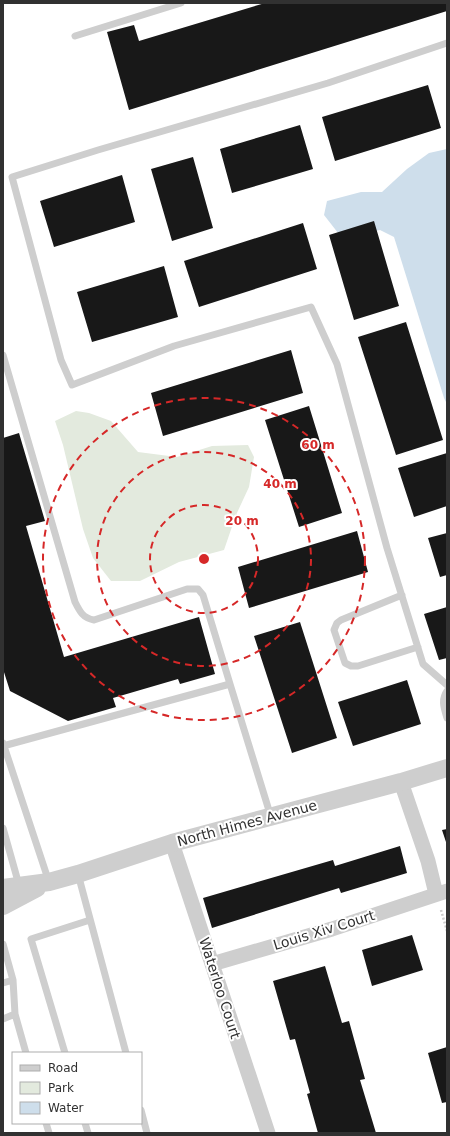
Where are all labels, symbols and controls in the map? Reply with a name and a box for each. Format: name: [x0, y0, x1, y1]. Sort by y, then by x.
text: 60 m: [301, 438, 335, 452]
text: 40 m: [263, 477, 297, 491]
text: 20 m: [225, 514, 259, 528]
centre of rings: [197, 552, 211, 566]
street label: North Himes Avenue: [175, 797, 319, 849]
street label: Louis Xiv Court: [271, 907, 377, 953]
street label: Waterloo Court: [196, 935, 244, 1041]
legend: [12, 1052, 142, 1124]
text: Road: [48, 1061, 78, 1075]
text: Park: [48, 1081, 74, 1095]
text: Water: [48, 1101, 84, 1115]

